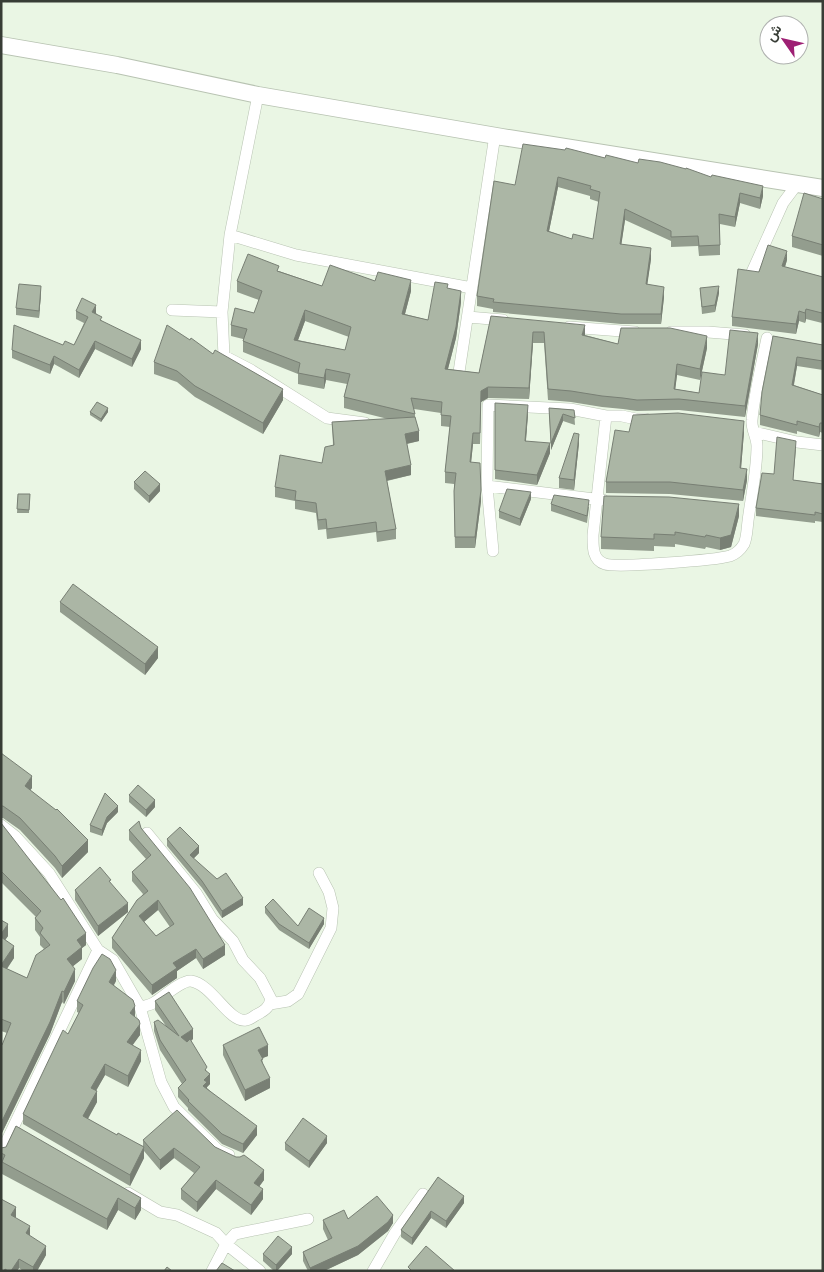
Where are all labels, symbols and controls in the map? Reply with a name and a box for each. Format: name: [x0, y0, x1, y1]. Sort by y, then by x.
north arrow: [759, 15, 809, 65]
text: ش: [761, 21, 785, 45]

